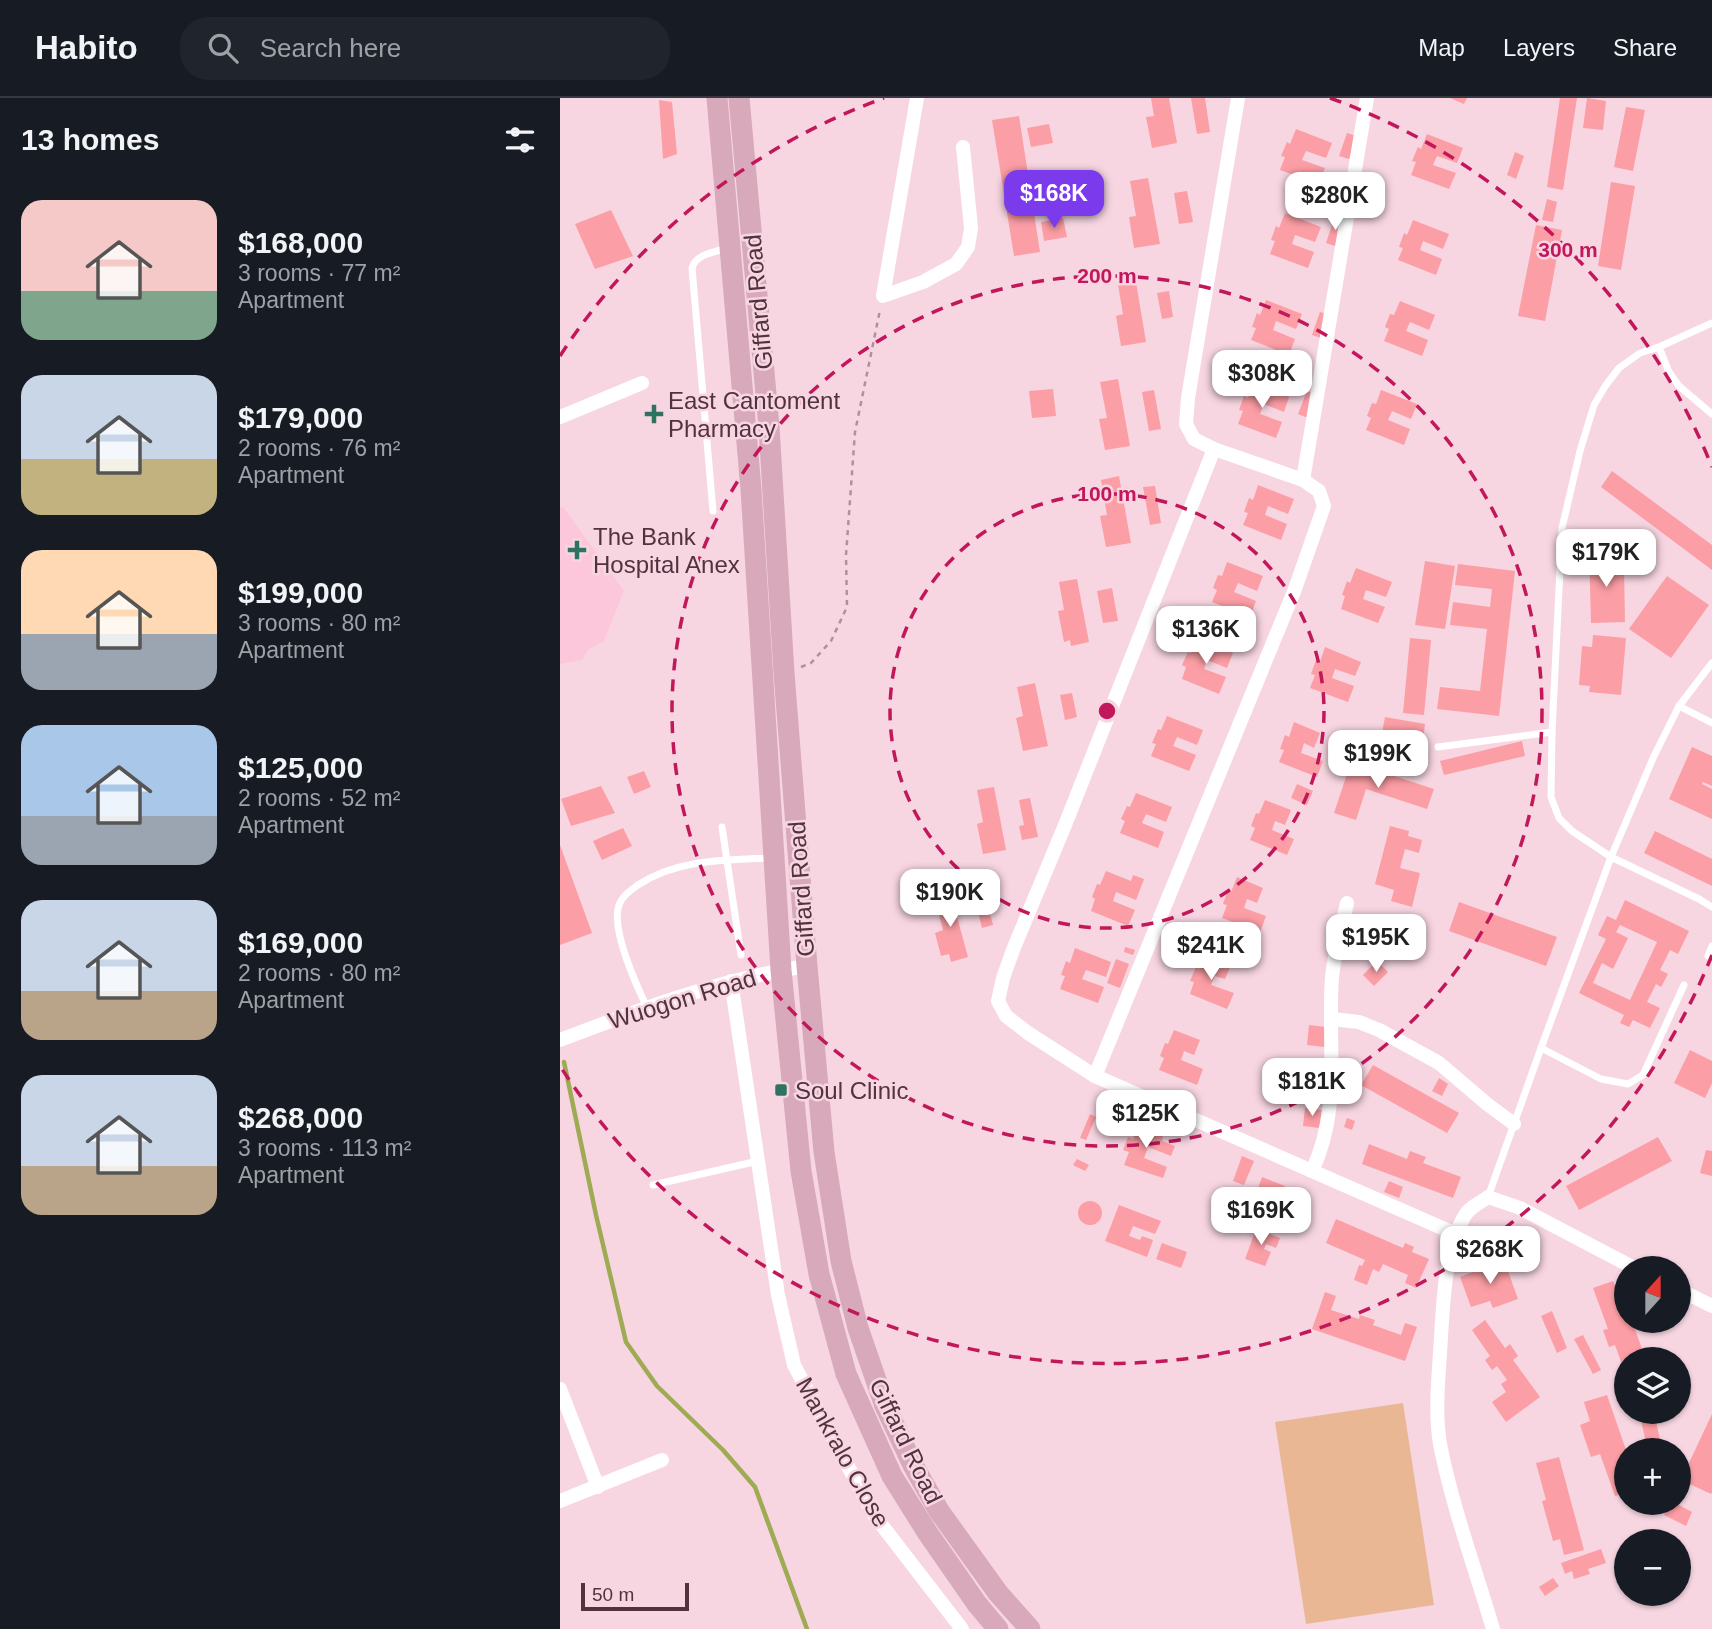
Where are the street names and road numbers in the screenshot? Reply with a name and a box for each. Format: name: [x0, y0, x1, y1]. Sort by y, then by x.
street label: Giffard Road: [739, 233, 777, 371]
street label: Giffard Road: [783, 820, 819, 958]
street label: Wuogon Road: [605, 964, 759, 1034]
street label: Mankralo Close: [791, 1373, 895, 1531]
street label: Giffard Road: [864, 1374, 948, 1508]

